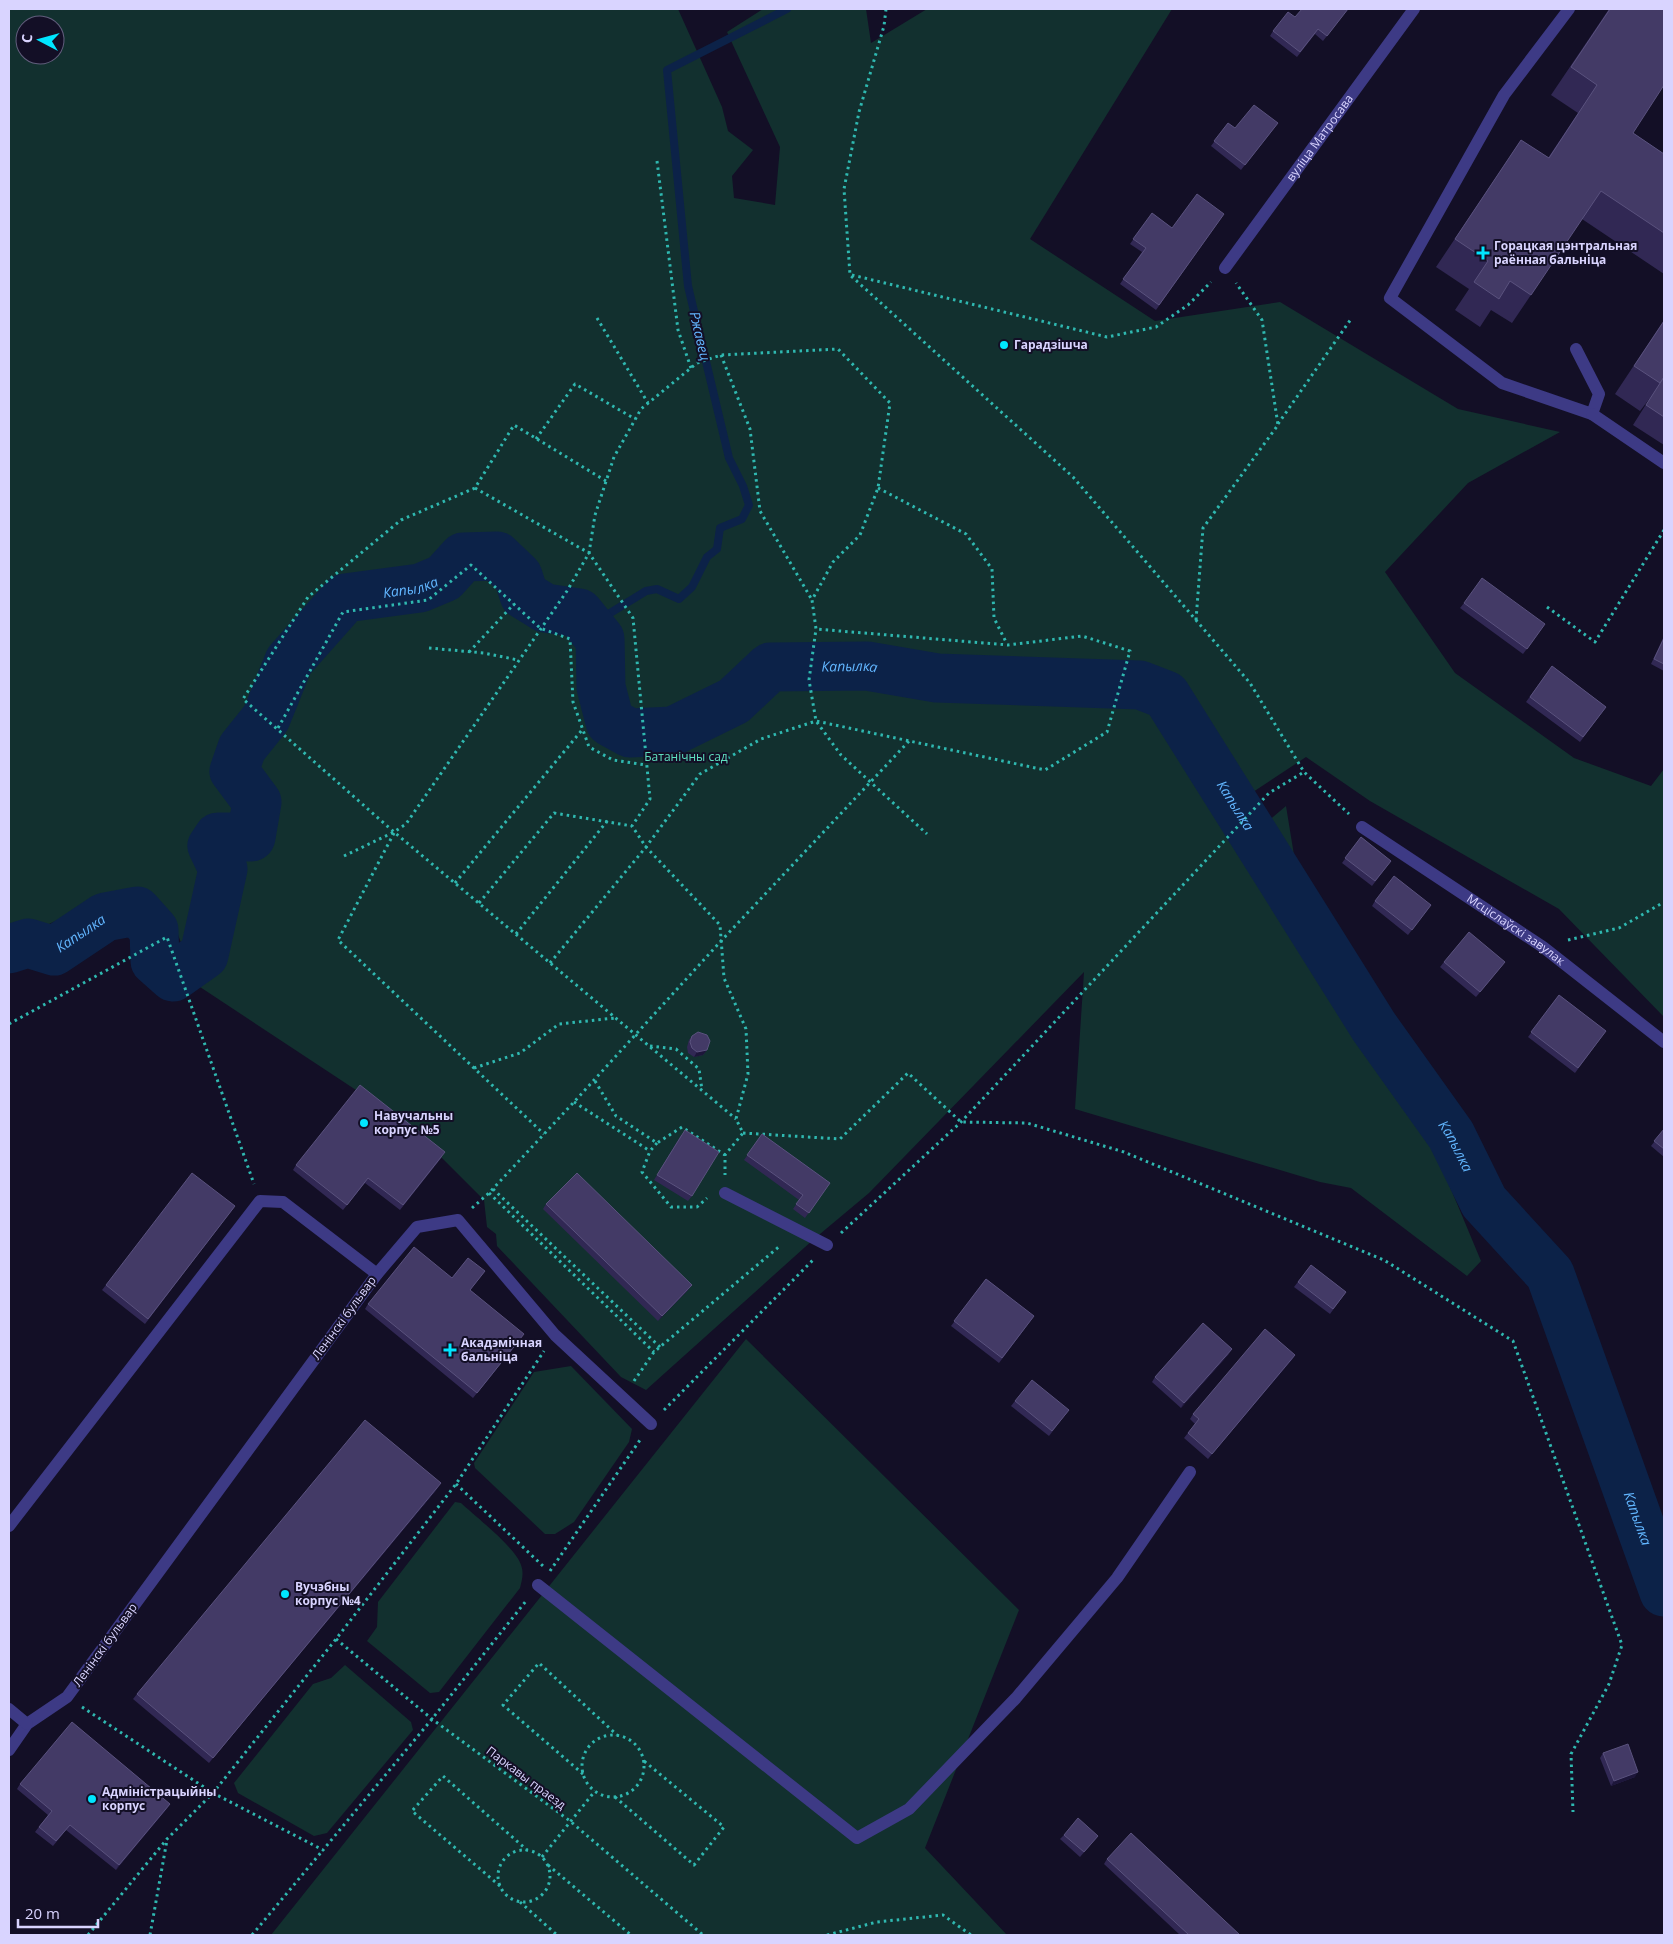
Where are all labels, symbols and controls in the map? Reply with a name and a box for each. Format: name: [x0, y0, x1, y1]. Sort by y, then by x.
north arrow: [15, 15, 65, 65]
text: С: [17, 33, 36, 44]
street label: вуліца Матросава: [1282, 91, 1357, 185]
place label: Горацкая цэнтральная раённая бальніца: [1494, 237, 1637, 268]
marker: Горацкая цэнтральная раённая бальніца: [1476, 246, 1490, 260]
water label: Ржавец: [686, 309, 715, 363]
place label: Гарадзішча: [1014, 336, 1088, 353]
marker: Гарадзішча: [998, 339, 1010, 351]
water label: Капылка: [382, 572, 441, 602]
water label: Капылка: [821, 656, 879, 677]
park label: Батанічны сад: [644, 748, 728, 765]
water label: Капылка: [1213, 776, 1259, 834]
street label: Мсціслаўскі завулак: [1464, 890, 1569, 970]
water label: Капылка: [52, 909, 109, 956]
place label: Навучальны корпус №5: [374, 1107, 453, 1138]
water label: Капылка: [1434, 1116, 1478, 1175]
marker: Навучальны корпус №5: [358, 1117, 370, 1129]
street label: Ленінскі бульвар: [307, 1272, 380, 1363]
place label: Акадэмічная бальніца: [461, 1334, 542, 1365]
marker: Акадэмічная бальніца: [443, 1343, 457, 1357]
water label: Капылка: [1620, 1489, 1657, 1548]
place label: Вучэбны корпус №4: [295, 1578, 361, 1609]
marker: Вучэбны корпус №4: [279, 1588, 291, 1600]
street label: Ленінскі бульвар: [68, 1599, 141, 1690]
street label: Паркавы праезд: [483, 1742, 570, 1813]
place label: Адміністрацыйны корпус: [102, 1783, 217, 1814]
marker: Адміністрацыйны корпус: [86, 1793, 98, 1805]
scale bar: [18, 1896, 98, 1928]
text: 20 m: [25, 1903, 60, 1923]

